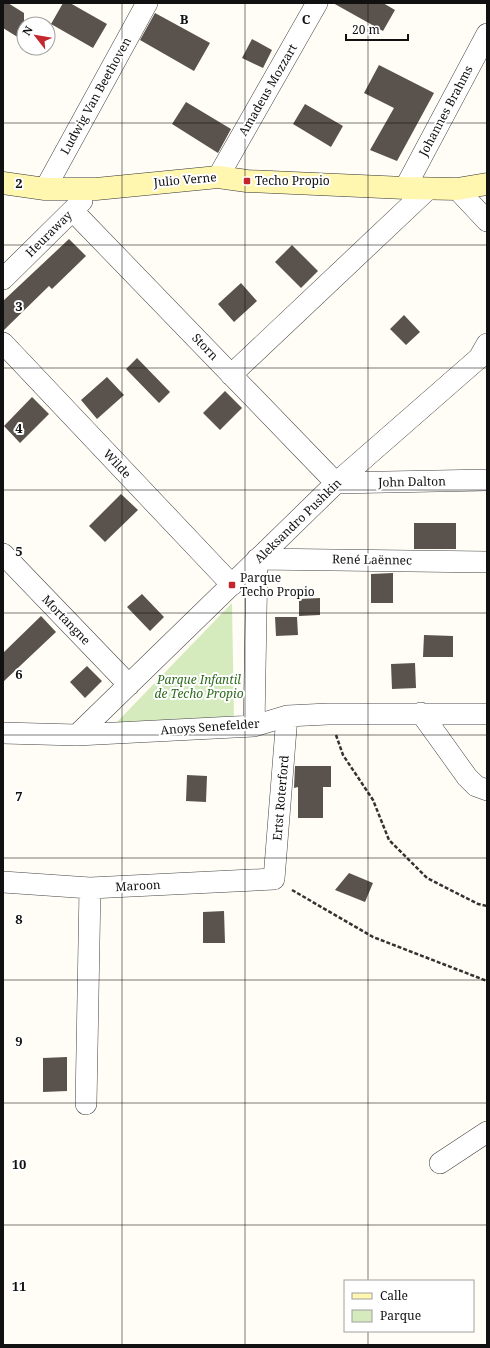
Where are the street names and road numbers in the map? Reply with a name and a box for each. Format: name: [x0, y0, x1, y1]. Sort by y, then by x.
street label: Ludwig Van Beethoven: [56, 34, 135, 158]
street label: Amadeus Mozzart: [234, 41, 301, 139]
street label: Johannes Brahms: [414, 62, 477, 160]
street label: Julio Verne: [152, 168, 217, 191]
street label: Heuraway: [22, 206, 76, 261]
street label: Storn: [188, 330, 222, 364]
street label: Wilde: [100, 445, 135, 482]
street label: John Dalton: [377, 472, 446, 491]
street label: Aleksandro Pushkin: [250, 474, 345, 567]
street label: René Laënnec: [332, 550, 412, 569]
street label: Mortangne: [38, 591, 94, 648]
street label: Anoys Senefelder: [160, 715, 260, 738]
street label: Ertst Roterford: [268, 754, 293, 841]
street label: Maroon: [115, 876, 161, 895]

